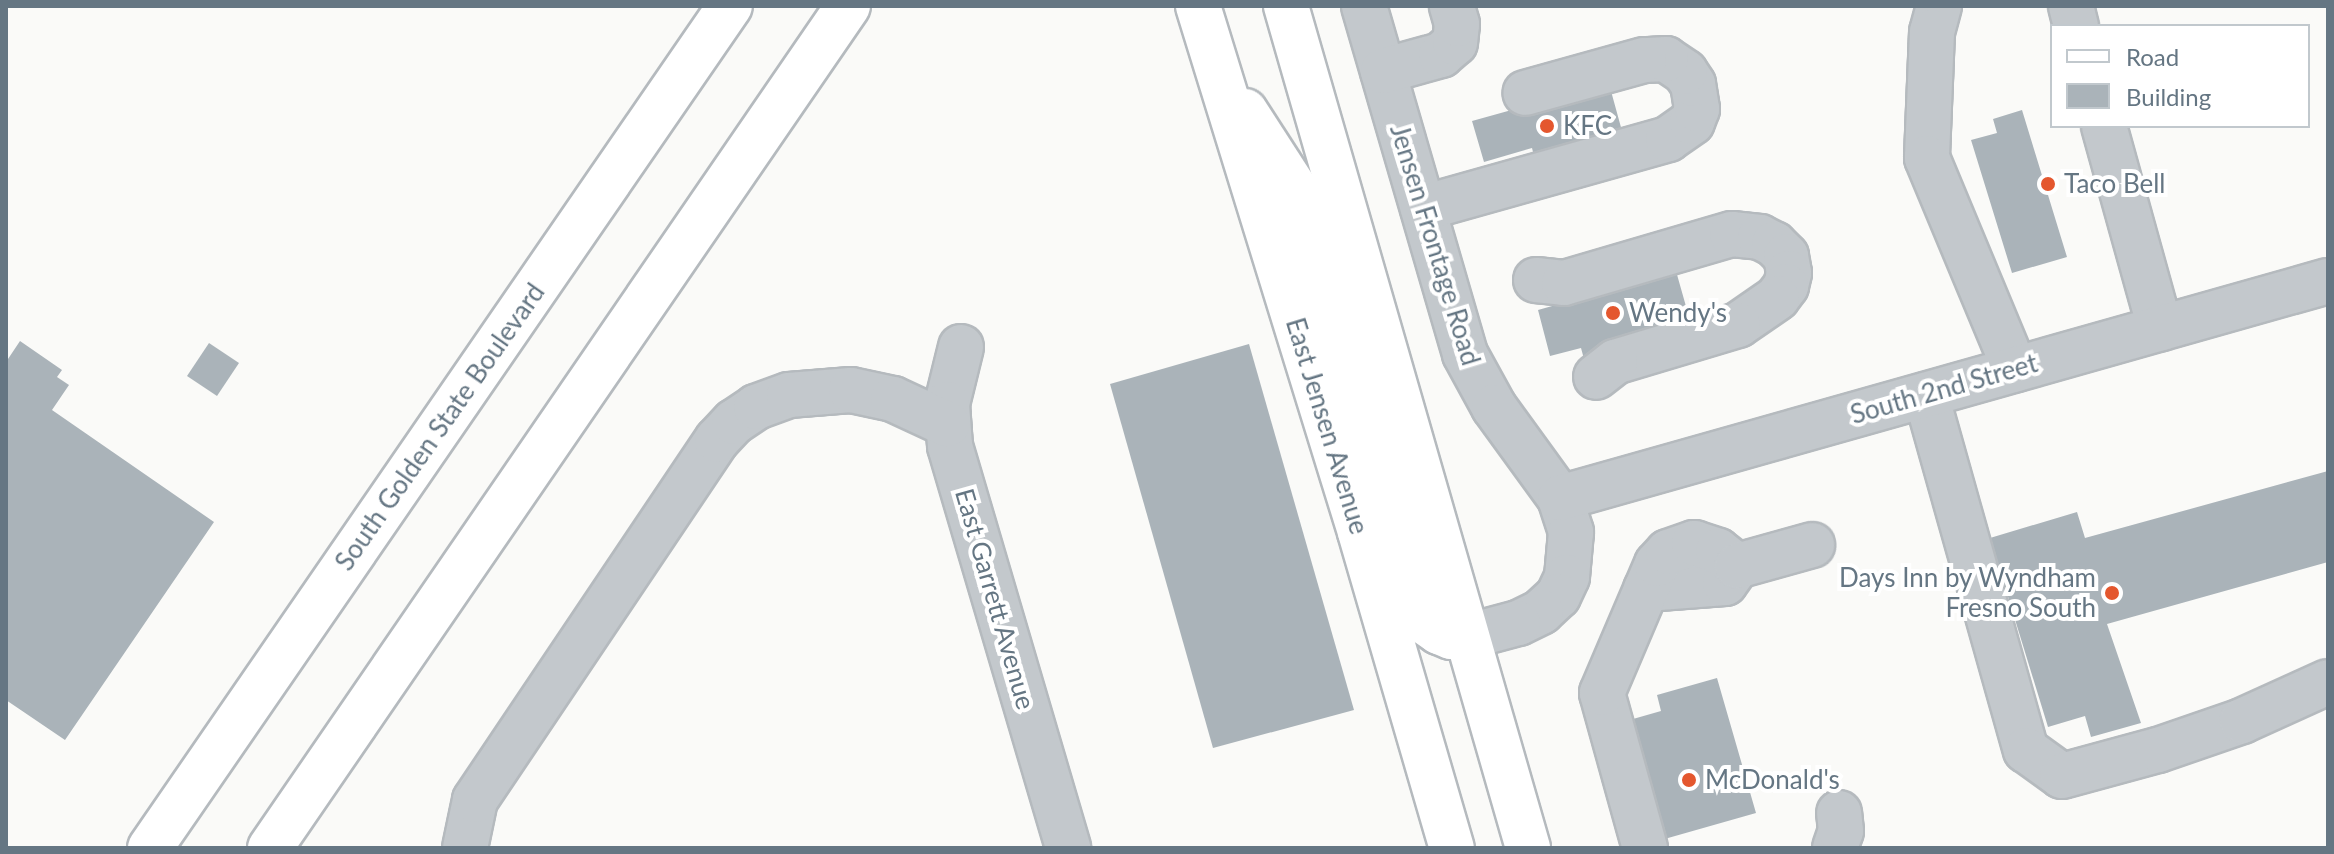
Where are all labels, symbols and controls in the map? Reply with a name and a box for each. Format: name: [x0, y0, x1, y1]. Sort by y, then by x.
legend: [2050, 24, 2310, 128]
text: Road: [2126, 42, 2179, 71]
text: Building: [2126, 82, 2211, 111]
place label: KFC: [1563, 110, 1612, 142]
marker: KFC: [1538, 117, 1556, 135]
street label: Jensen Frontage Road: [1384, 121, 1486, 369]
place label: Taco Bell: [2064, 168, 2166, 200]
marker: Taco Bell: [2039, 175, 2057, 193]
street label: South Golden State Boulevard: [329, 278, 551, 576]
place label: Wendy's: [1629, 297, 1727, 329]
marker: Wendy's: [1604, 304, 1622, 322]
street label: East Jensen Avenue: [1279, 313, 1375, 539]
street label: South 2nd Street: [1847, 347, 2041, 431]
street label: East Garrett Avenue: [948, 484, 1042, 714]
place label: Days Inn by Wyndham Fresno South: [1838, 562, 2096, 624]
marker: Days Inn by Wyndham Fresno South: [2103, 584, 2121, 602]
place label: McDonald's: [1705, 764, 1840, 796]
marker: McDonald's: [1680, 771, 1698, 789]

